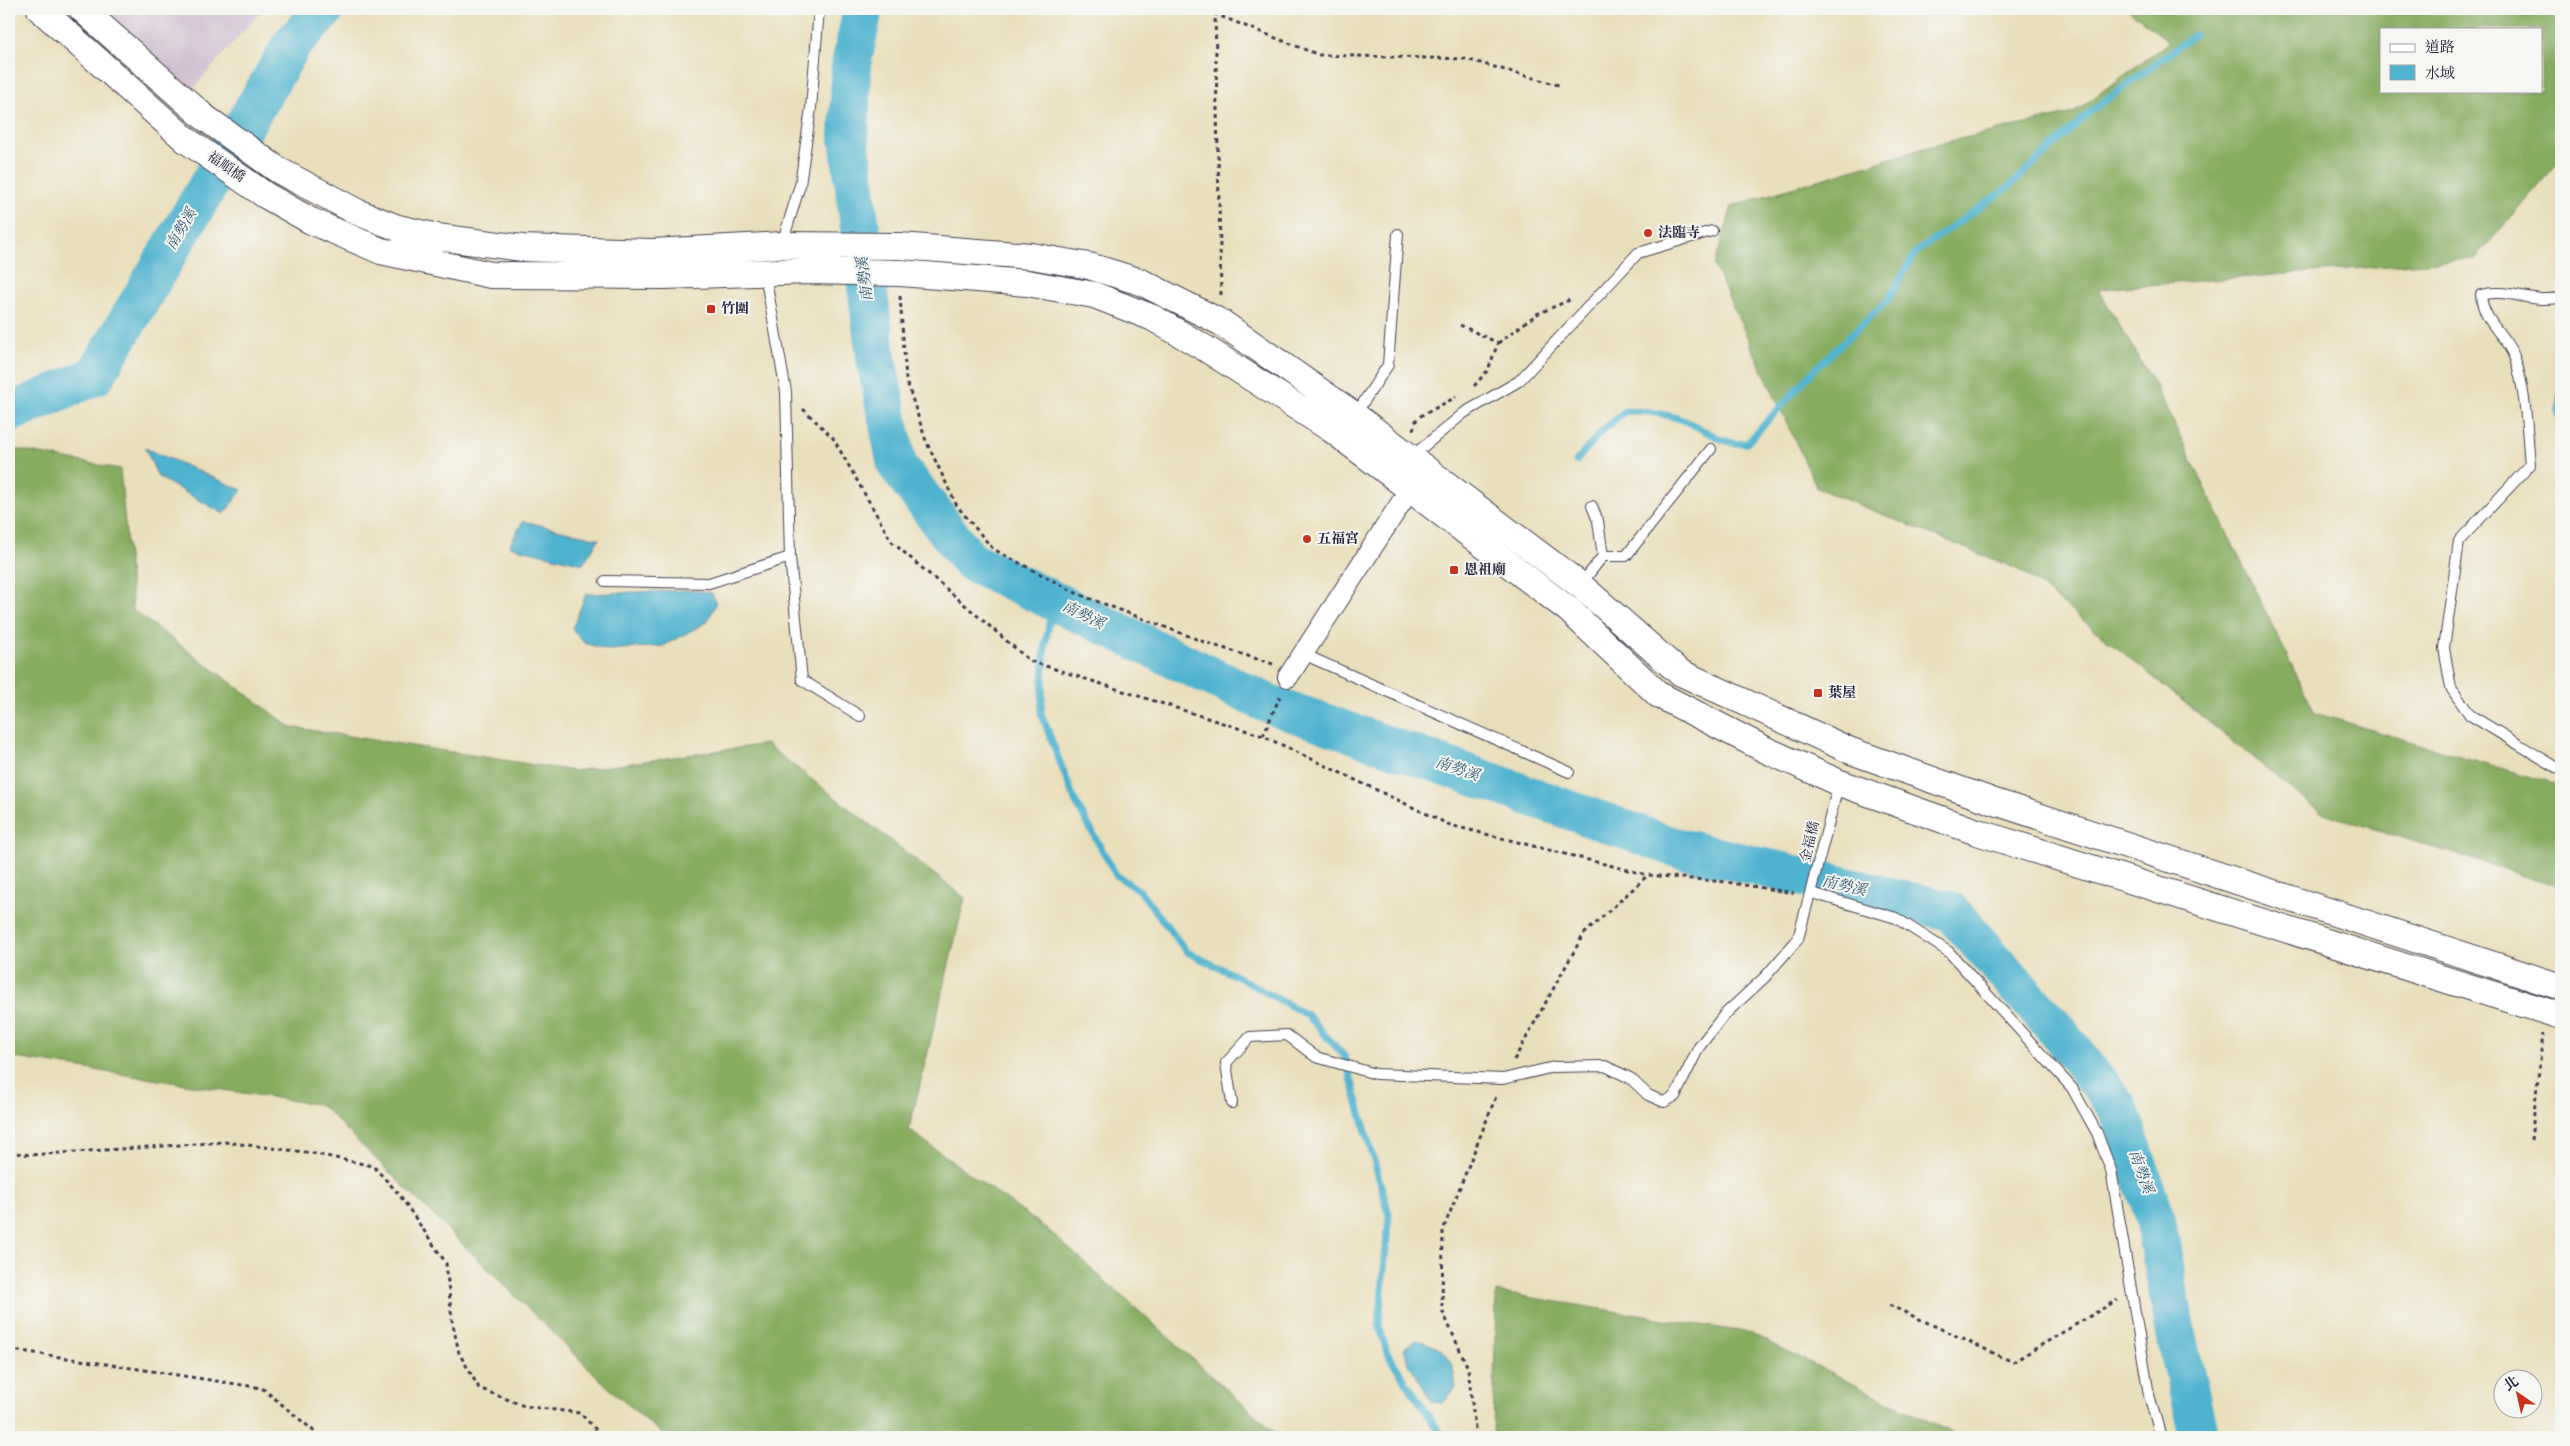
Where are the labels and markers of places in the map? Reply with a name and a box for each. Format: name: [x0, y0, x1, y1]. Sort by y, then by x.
place label: 法臨寺: [1658, 224, 1700, 240]
marker: 法臨寺: [1642, 227, 1654, 239]
place label: 竹圍: [721, 301, 749, 316]
marker: 竹圍: [705, 303, 717, 315]
place label: 五福宮: [1317, 530, 1359, 546]
marker: 五福宮: [1301, 533, 1313, 545]
place label: 恩祖廟: [1464, 561, 1506, 577]
marker: 恩祖廟: [1448, 564, 1460, 576]
place label: 葉屋: [1828, 685, 1856, 700]
marker: 葉屋: [1812, 687, 1824, 699]

